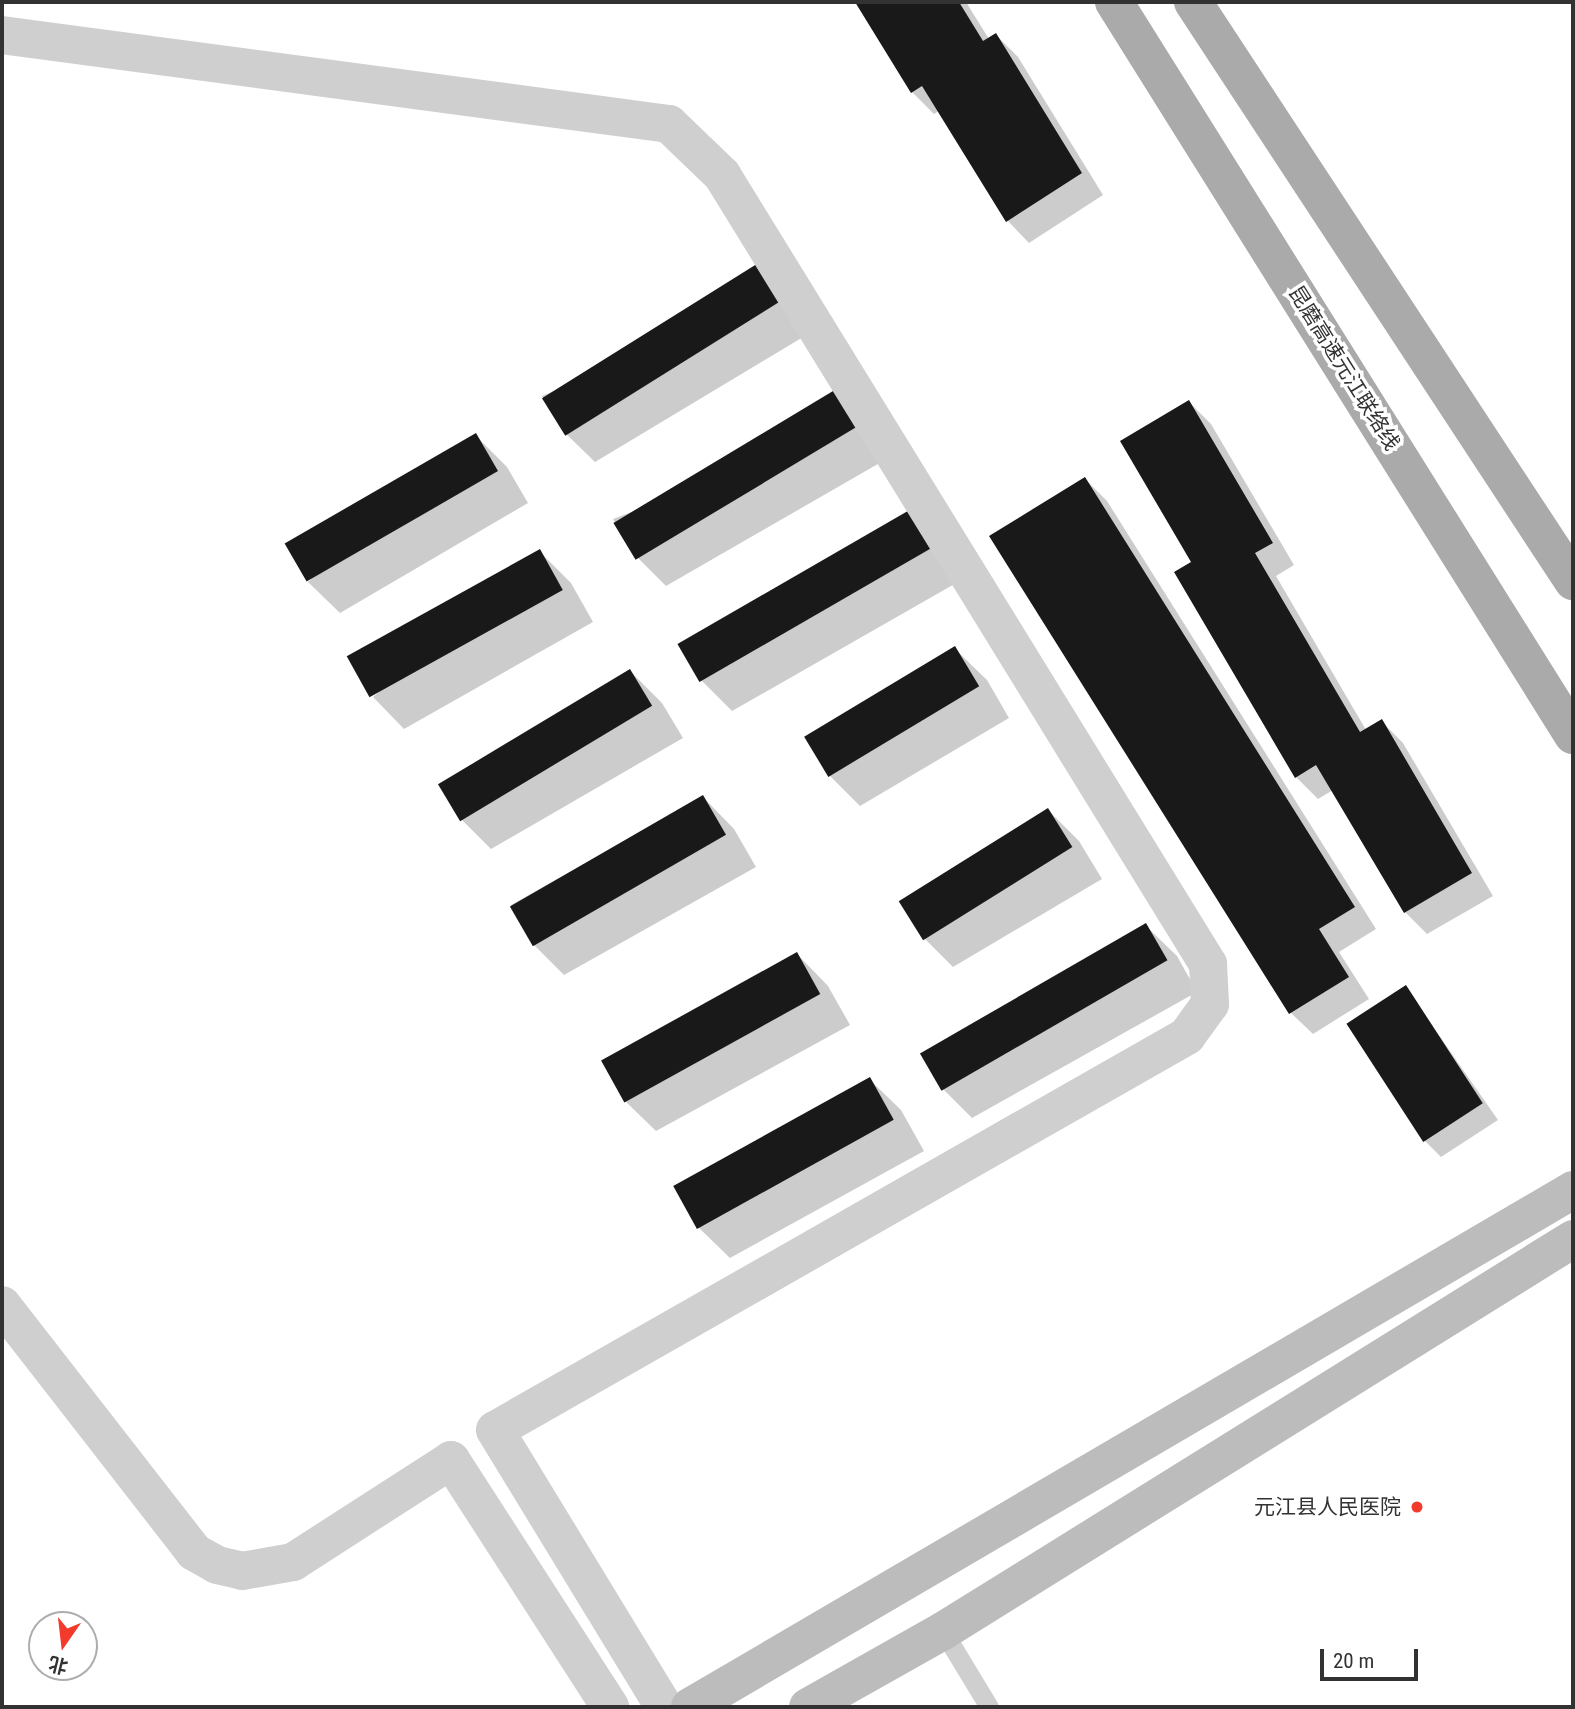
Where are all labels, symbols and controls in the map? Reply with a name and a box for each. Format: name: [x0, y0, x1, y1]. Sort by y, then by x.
street label: 昆磨高速元江联络线: [1283, 281, 1405, 455]
place label: 元江县人民医院: [1254, 1494, 1401, 1520]
marker: 元江县人民医院: [1407, 1497, 1427, 1517]
north arrow: [28, 1611, 98, 1681]
scale bar: [1323, 1636, 1421, 1680]
text: 20 m: [1333, 1649, 1374, 1673]
text: 北: [46, 1651, 70, 1678]

